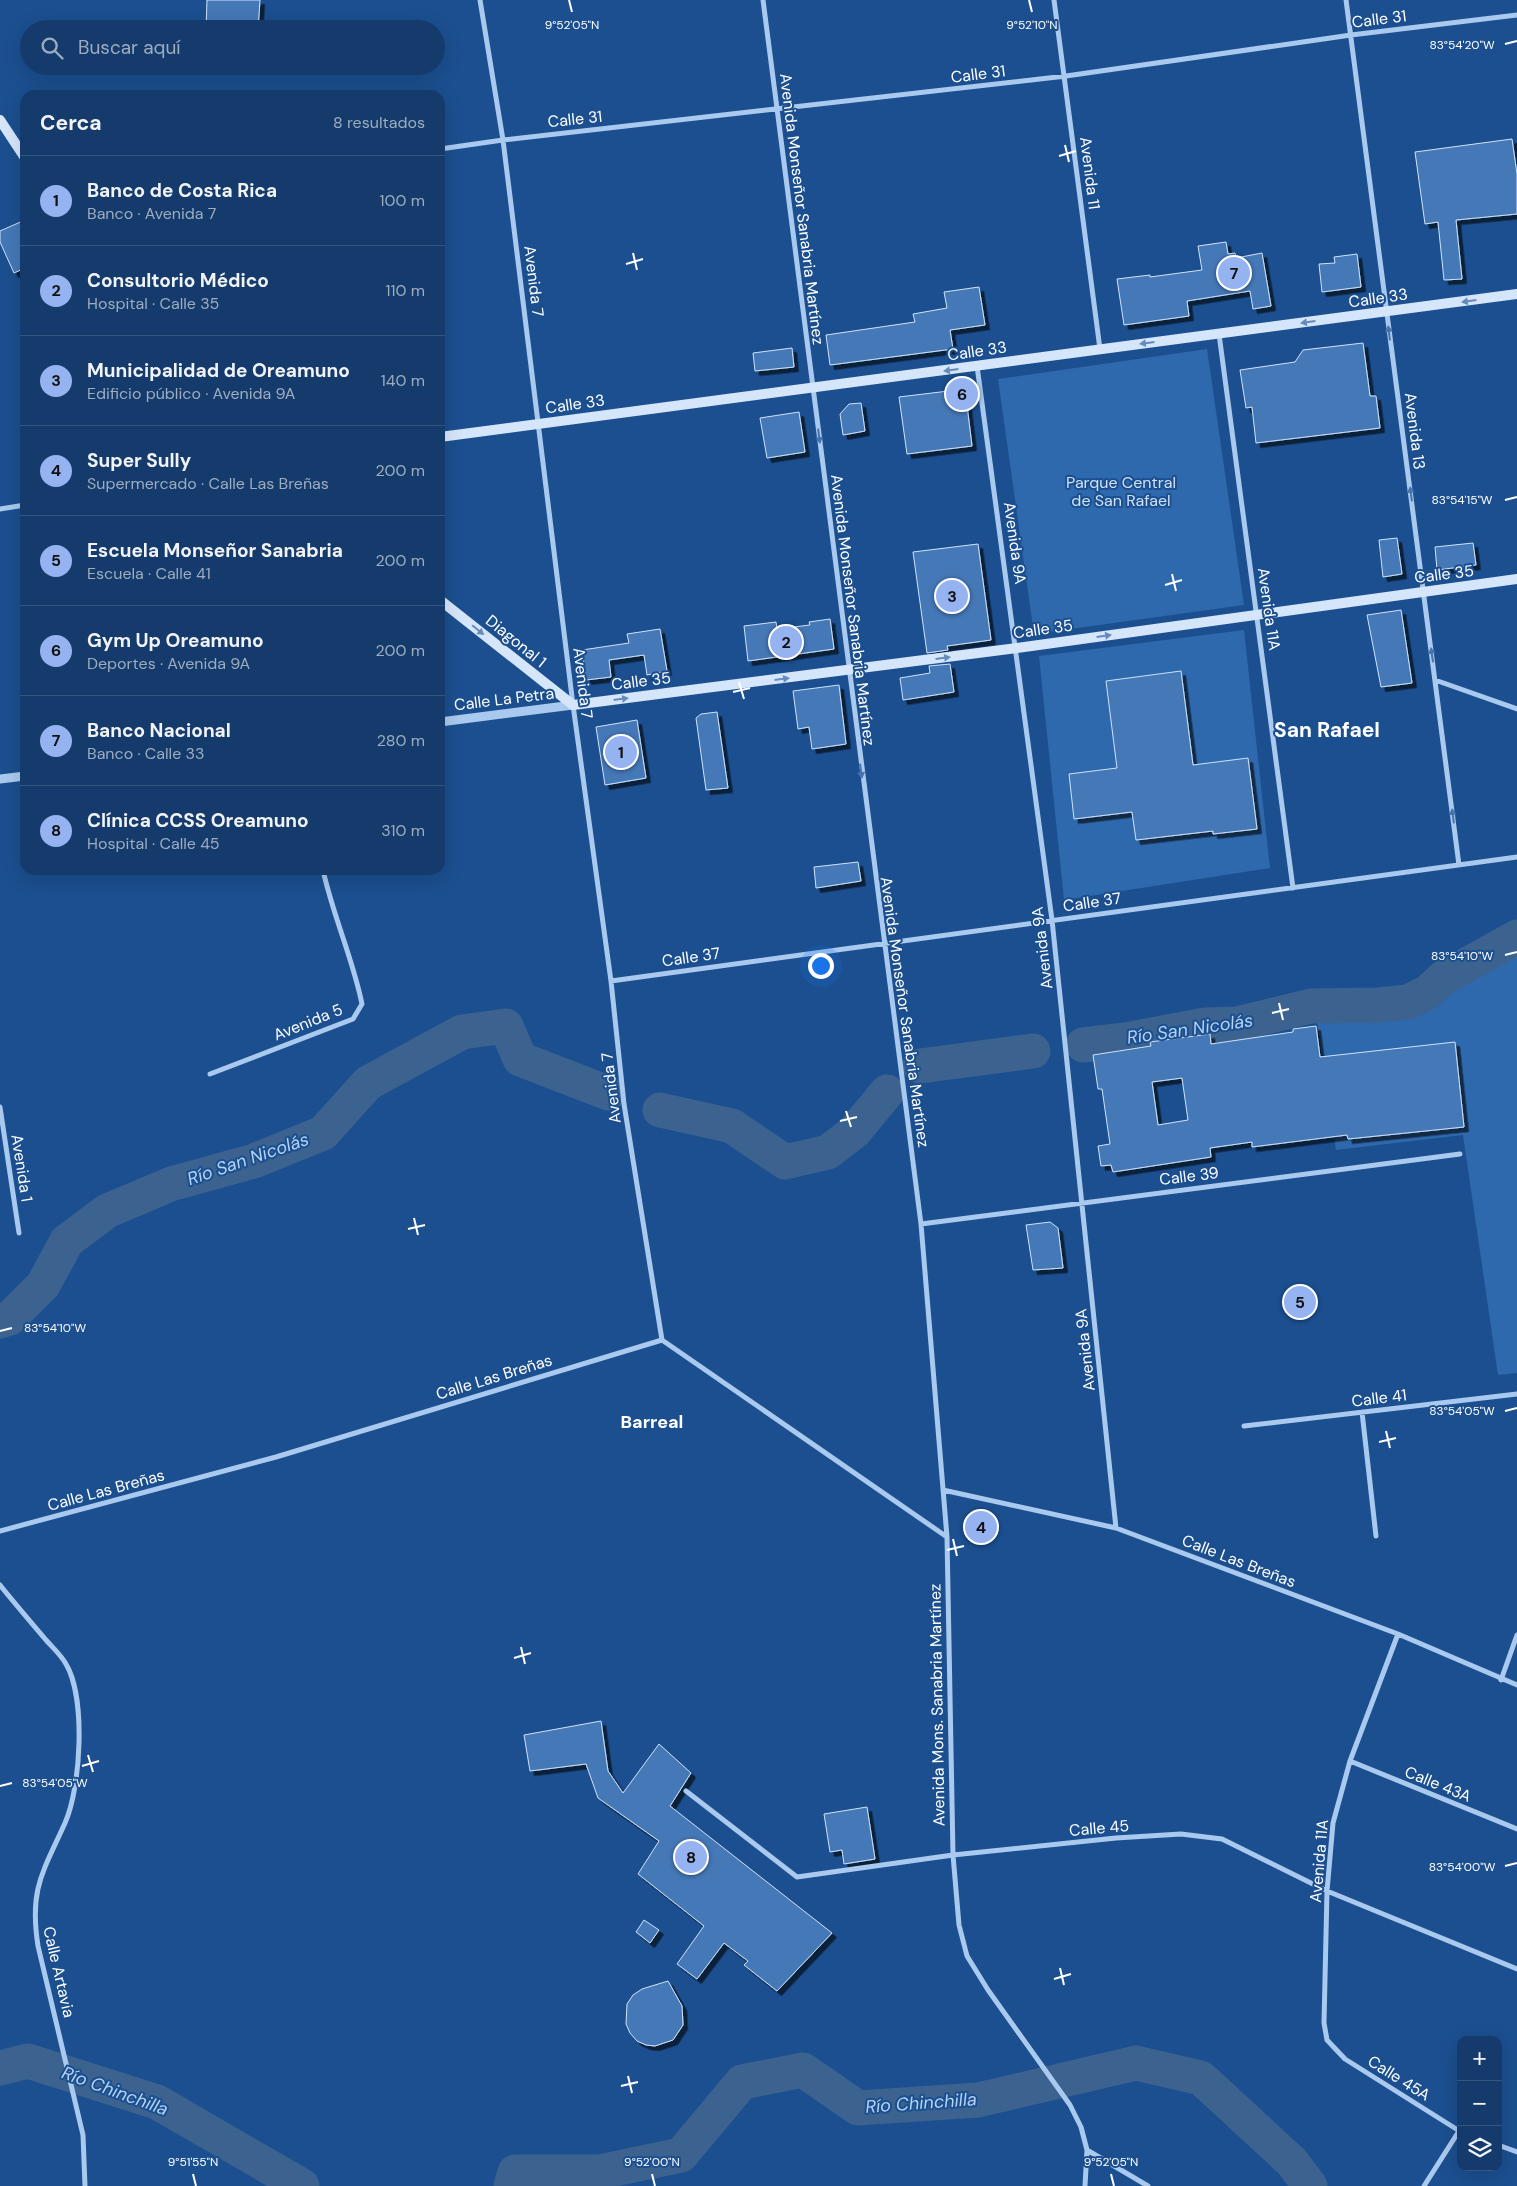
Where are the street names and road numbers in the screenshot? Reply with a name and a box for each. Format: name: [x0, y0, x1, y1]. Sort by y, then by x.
street label: Calle 31: [1351, 5, 1407, 33]
street label: Calle 31: [950, 60, 1006, 88]
street label: Avenida Monseñor Sanabria Martínez: [775, 72, 829, 346]
street label: Calle 31: [547, 106, 603, 132]
street label: Avenida 11: [1075, 136, 1105, 210]
street label: Avenida 7: [519, 244, 549, 318]
street label: Calle 33: [1347, 283, 1409, 313]
street label: Calle 33: [946, 336, 1008, 366]
street label: Calle 33: [544, 389, 606, 419]
street label: Avenida 13: [1400, 391, 1430, 471]
street label: Avenida Monseñor Sanabria Martínez: [826, 473, 880, 747]
street label: Avenida 9A: [999, 501, 1031, 586]
street label: Calle 35: [1413, 560, 1475, 588]
street label: Avenida 11A: [1253, 566, 1285, 652]
street label: Diagonal 1: [481, 610, 551, 672]
street label: Calle 35: [1012, 614, 1074, 644]
street label: Avenida 7: [568, 646, 598, 720]
street label: Calle 35: [610, 667, 672, 695]
street label: Calle La Petra: [453, 682, 555, 716]
street label: Avenida Monseñor Sanabria Martínez: [876, 875, 934, 1149]
street label: Calle 37: [1062, 888, 1122, 916]
street label: Avenida 9A: [1026, 905, 1057, 990]
street label: Calle 37: [661, 943, 721, 971]
street label: Avenida 5: [270, 999, 346, 1045]
street label: Avenida 7: [596, 1051, 626, 1125]
street label: Avenida 1: [6, 1133, 38, 1203]
street label: Calle 39: [1158, 1162, 1220, 1190]
street label: Avenida 9A: [1070, 1307, 1100, 1392]
street label: Calle Las Breñas: [433, 1349, 555, 1405]
street label: Calle 41: [1350, 1384, 1408, 1412]
street label: Calle Las Breñas: [45, 1464, 167, 1516]
street label: Calle Las Breñas: [1179, 1530, 1299, 1592]
street label: Avenida Mons. Sanabria Martínez: [924, 1583, 950, 1827]
street label: Calle 43A: [1402, 1761, 1475, 1807]
street label: Calle 45: [1068, 1815, 1130, 1841]
street label: Avenida 11A: [1305, 1818, 1333, 1904]
street label: Calle Artavia: [38, 1924, 80, 2020]
street label: Calle 45A: [1364, 2051, 1435, 2106]

